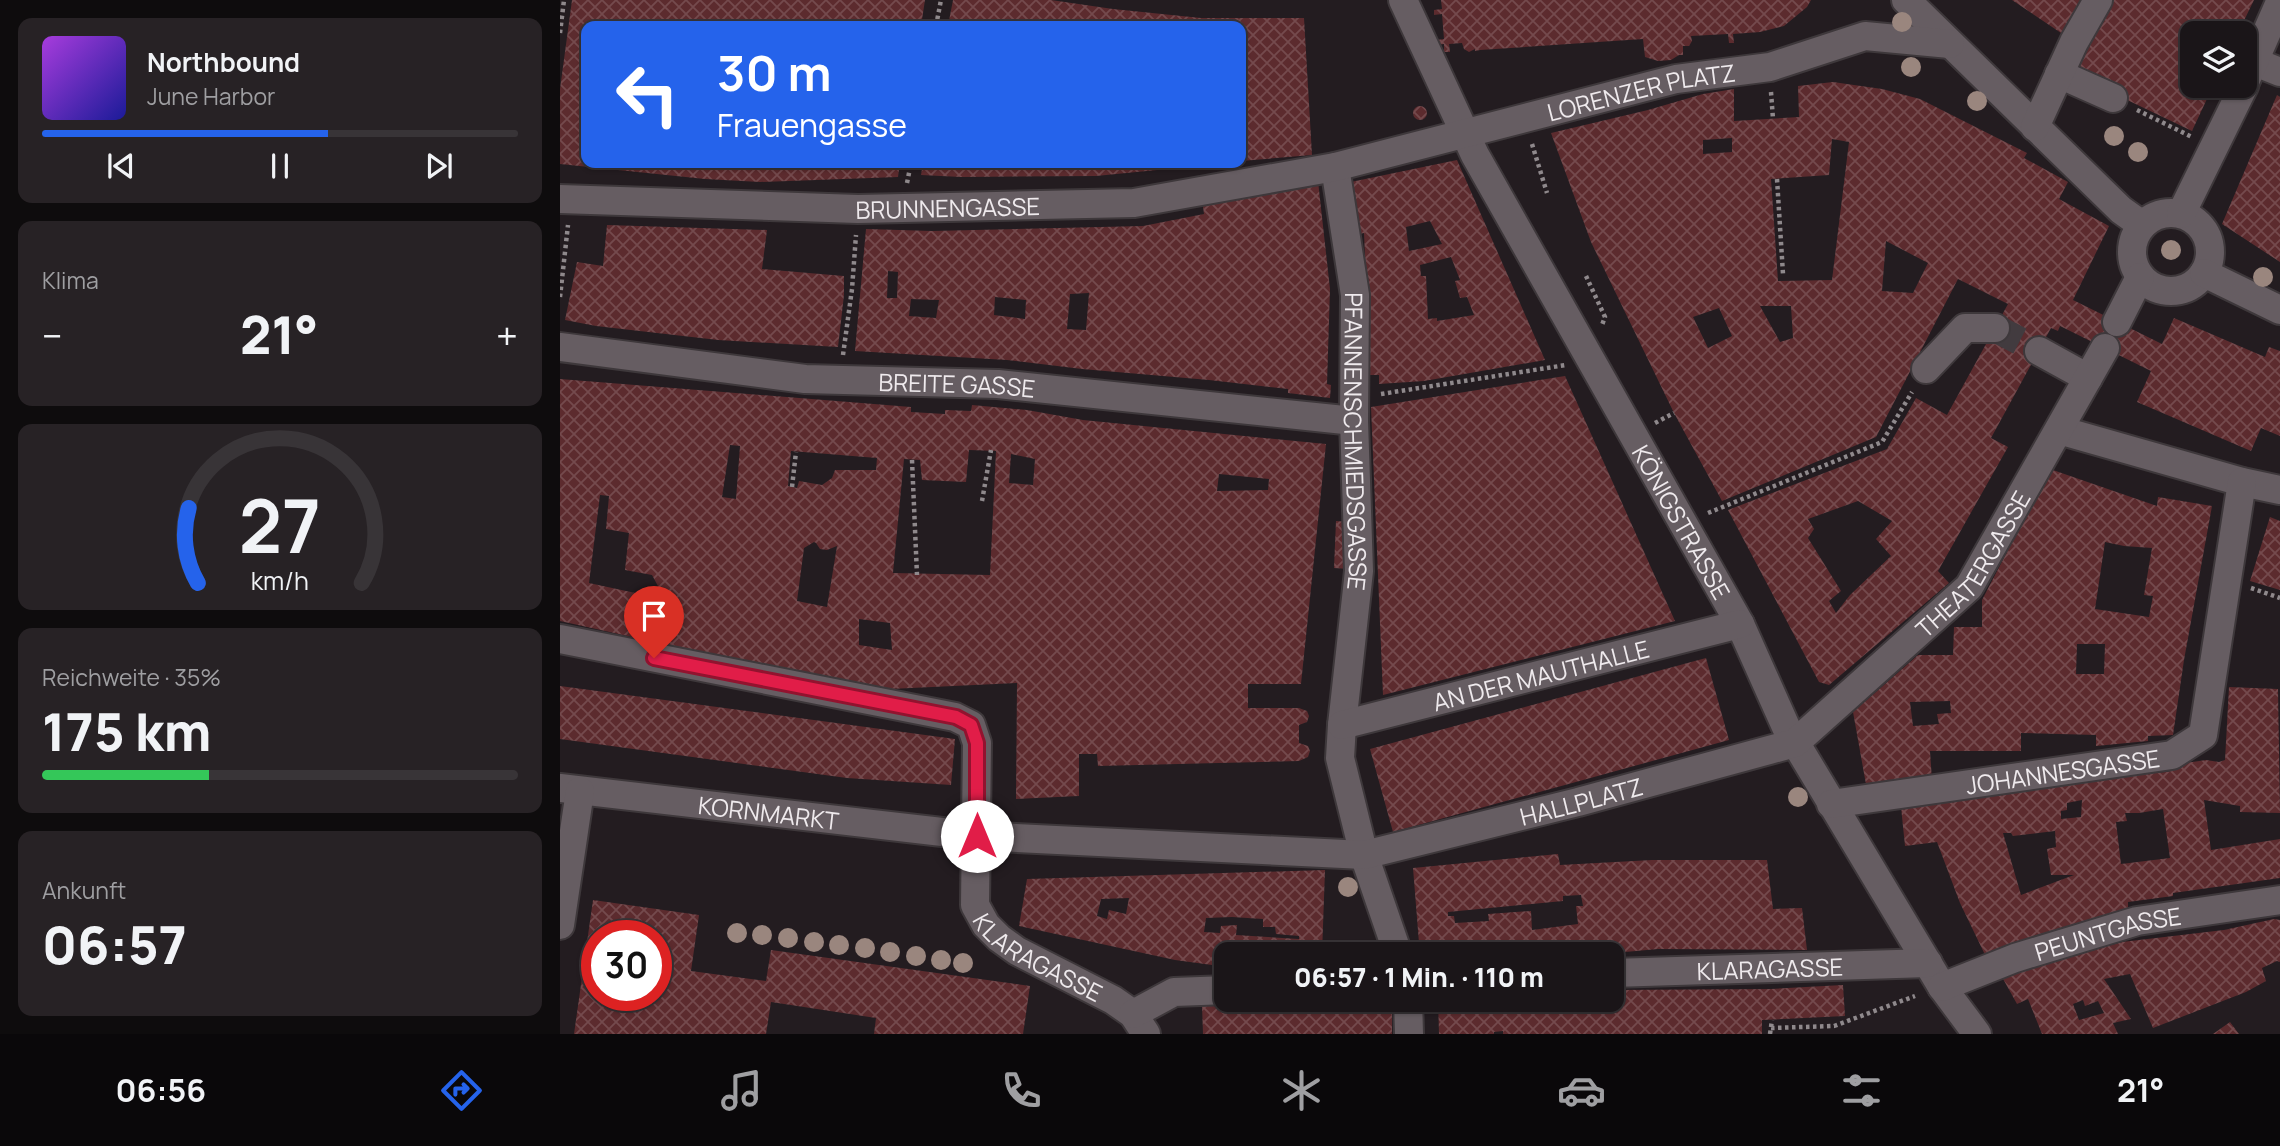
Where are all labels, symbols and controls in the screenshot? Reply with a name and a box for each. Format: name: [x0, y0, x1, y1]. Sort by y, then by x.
map controls: [2180, 21, 2257, 98]
button: layers: [2180, 21, 2257, 98]
text: 30 m: [717, 39, 832, 106]
text: Northbound: [147, 44, 300, 80]
icon: left: [602, 49, 693, 140]
street label: LORENZER PLATZ: [1543, 55, 1737, 128]
text: June Harbor: [147, 80, 275, 112]
text: Frauengasse: [717, 103, 907, 147]
icon: previous: [102, 147, 140, 185]
icon: pause: [261, 147, 299, 185]
icon: next: [420, 147, 458, 185]
street label: BRUNNENGASSE: [855, 189, 1040, 226]
text: Klima: [42, 264, 99, 296]
street label: PFANNENSCHMIEDSGASSE: [1337, 292, 1376, 592]
text: 21°: [240, 299, 319, 370]
text: −: [42, 309, 63, 361]
text: +: [496, 309, 518, 361]
street label: BREITE GASSE: [878, 364, 1037, 404]
street label: KÖNIGSTRASSE: [1625, 438, 1739, 605]
text: 27: [239, 475, 321, 575]
street label: THEATERGASSE: [1908, 484, 2037, 644]
text: km/h: [251, 563, 309, 598]
pin: [624, 586, 684, 658]
icon: arrive: [635, 597, 673, 635]
street label: AN DER MAUTHALLE: [1429, 631, 1652, 718]
text: Reichweite · 35%: [42, 661, 221, 693]
text: 175 km: [42, 696, 211, 767]
street label: JOHANNESGASSE: [1963, 740, 2162, 801]
street label: HALLPLATZ: [1516, 769, 1646, 832]
street label: KORNMARKT: [696, 788, 841, 837]
position arrow: [940, 799, 1014, 873]
text: Ankunft: [42, 874, 126, 906]
street label: PEUNTGASSE: [2030, 898, 2183, 968]
street label: KLARAGASSE: [966, 907, 1108, 1009]
text: 06:57: [42, 909, 187, 980]
speed limit sign: 30: [581, 920, 672, 1011]
street label: KLARAGASSE: [1696, 949, 1844, 987]
text: 06:57 · 1 Min. · 110 m: [1294, 959, 1544, 995]
icon: directions: [437, 1066, 486, 1115]
icon: music: [717, 1066, 766, 1115]
icon: phone: [997, 1066, 1046, 1115]
icon: climate: [1277, 1066, 1326, 1115]
icon: car: [1557, 1066, 1606, 1115]
icon: filters: [1837, 1066, 1886, 1115]
text: 06:56: [115, 1068, 206, 1112]
text: 21°: [2117, 1068, 2164, 1112]

